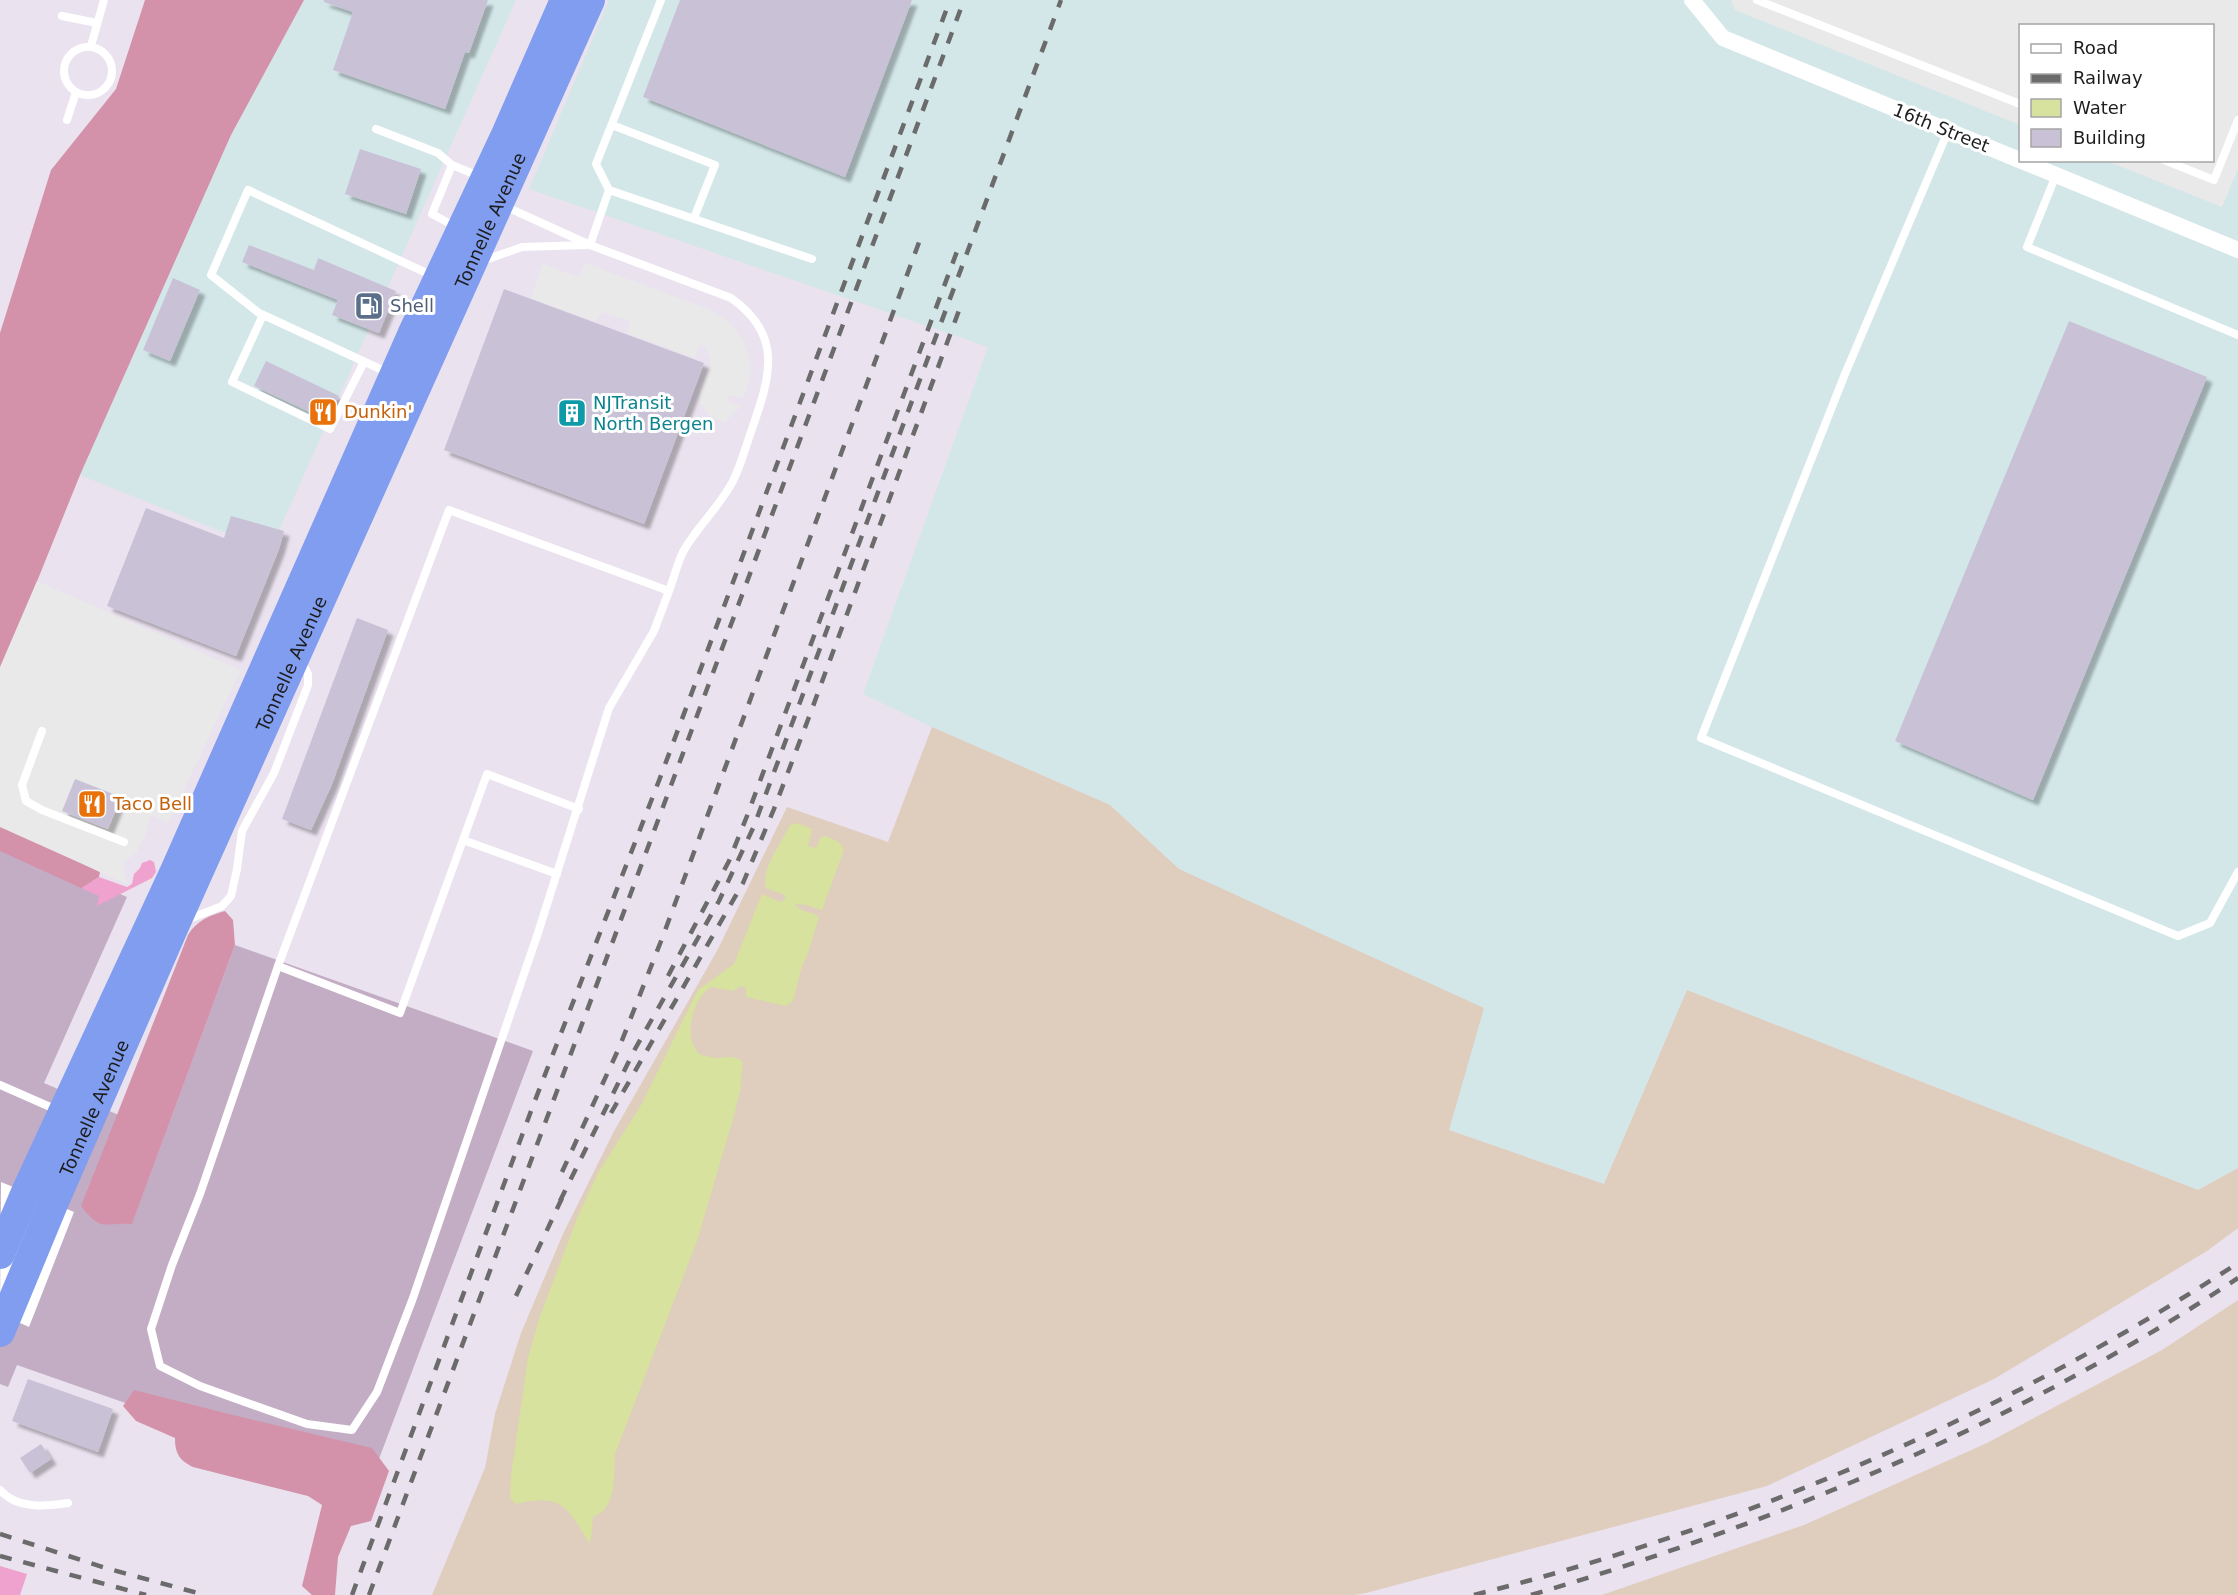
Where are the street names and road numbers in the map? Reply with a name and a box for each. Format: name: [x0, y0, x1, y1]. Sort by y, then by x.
street label: 16th Street: [1890, 99, 1992, 156]
street label: Tonnelle Avenue: [450, 149, 530, 293]
street label: Tonnelle Avenue: [251, 593, 331, 736]
street label: Tonnelle Avenue: [55, 1037, 133, 1180]

